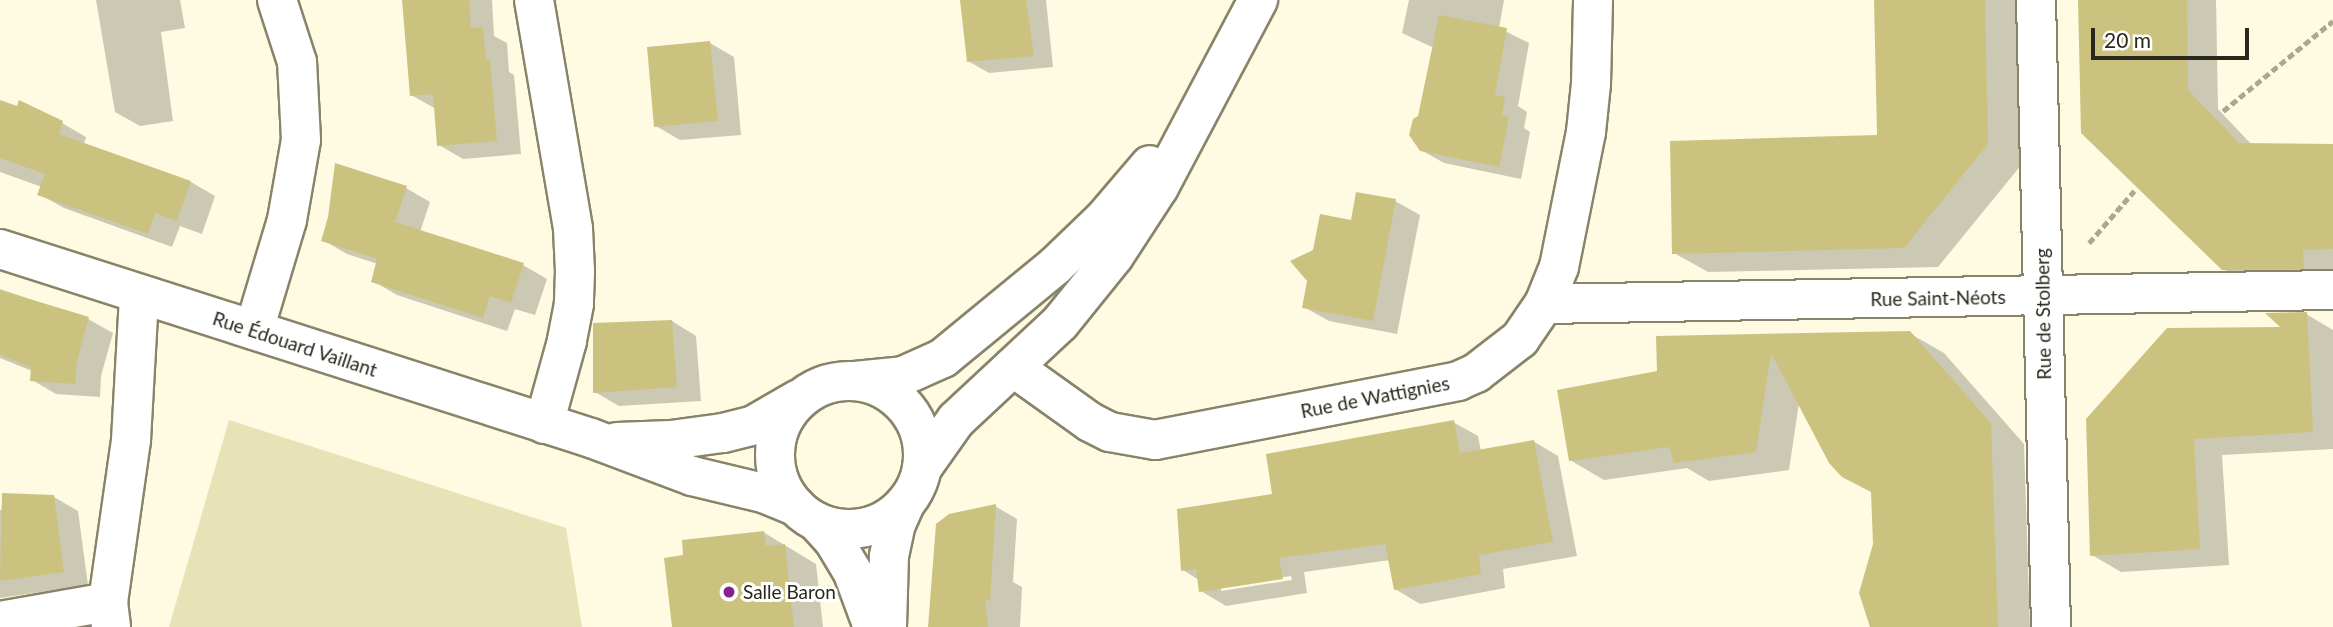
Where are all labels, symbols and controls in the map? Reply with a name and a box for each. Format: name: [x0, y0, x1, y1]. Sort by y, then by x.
scale bar: [2095, 14, 2252, 58]
text: 20 m: [2104, 27, 2151, 52]
street label: Rue de Stolberg: [2030, 248, 2056, 380]
street label: Rue Saint-Néots: [1870, 285, 2006, 311]
street label: Rue Édouard Vaillant: [210, 307, 380, 381]
street label: Rue de Wattignies: [1298, 371, 1452, 423]
place label: Salle Baron: [743, 581, 836, 603]
marker: Salle Baron: [721, 584, 737, 600]

